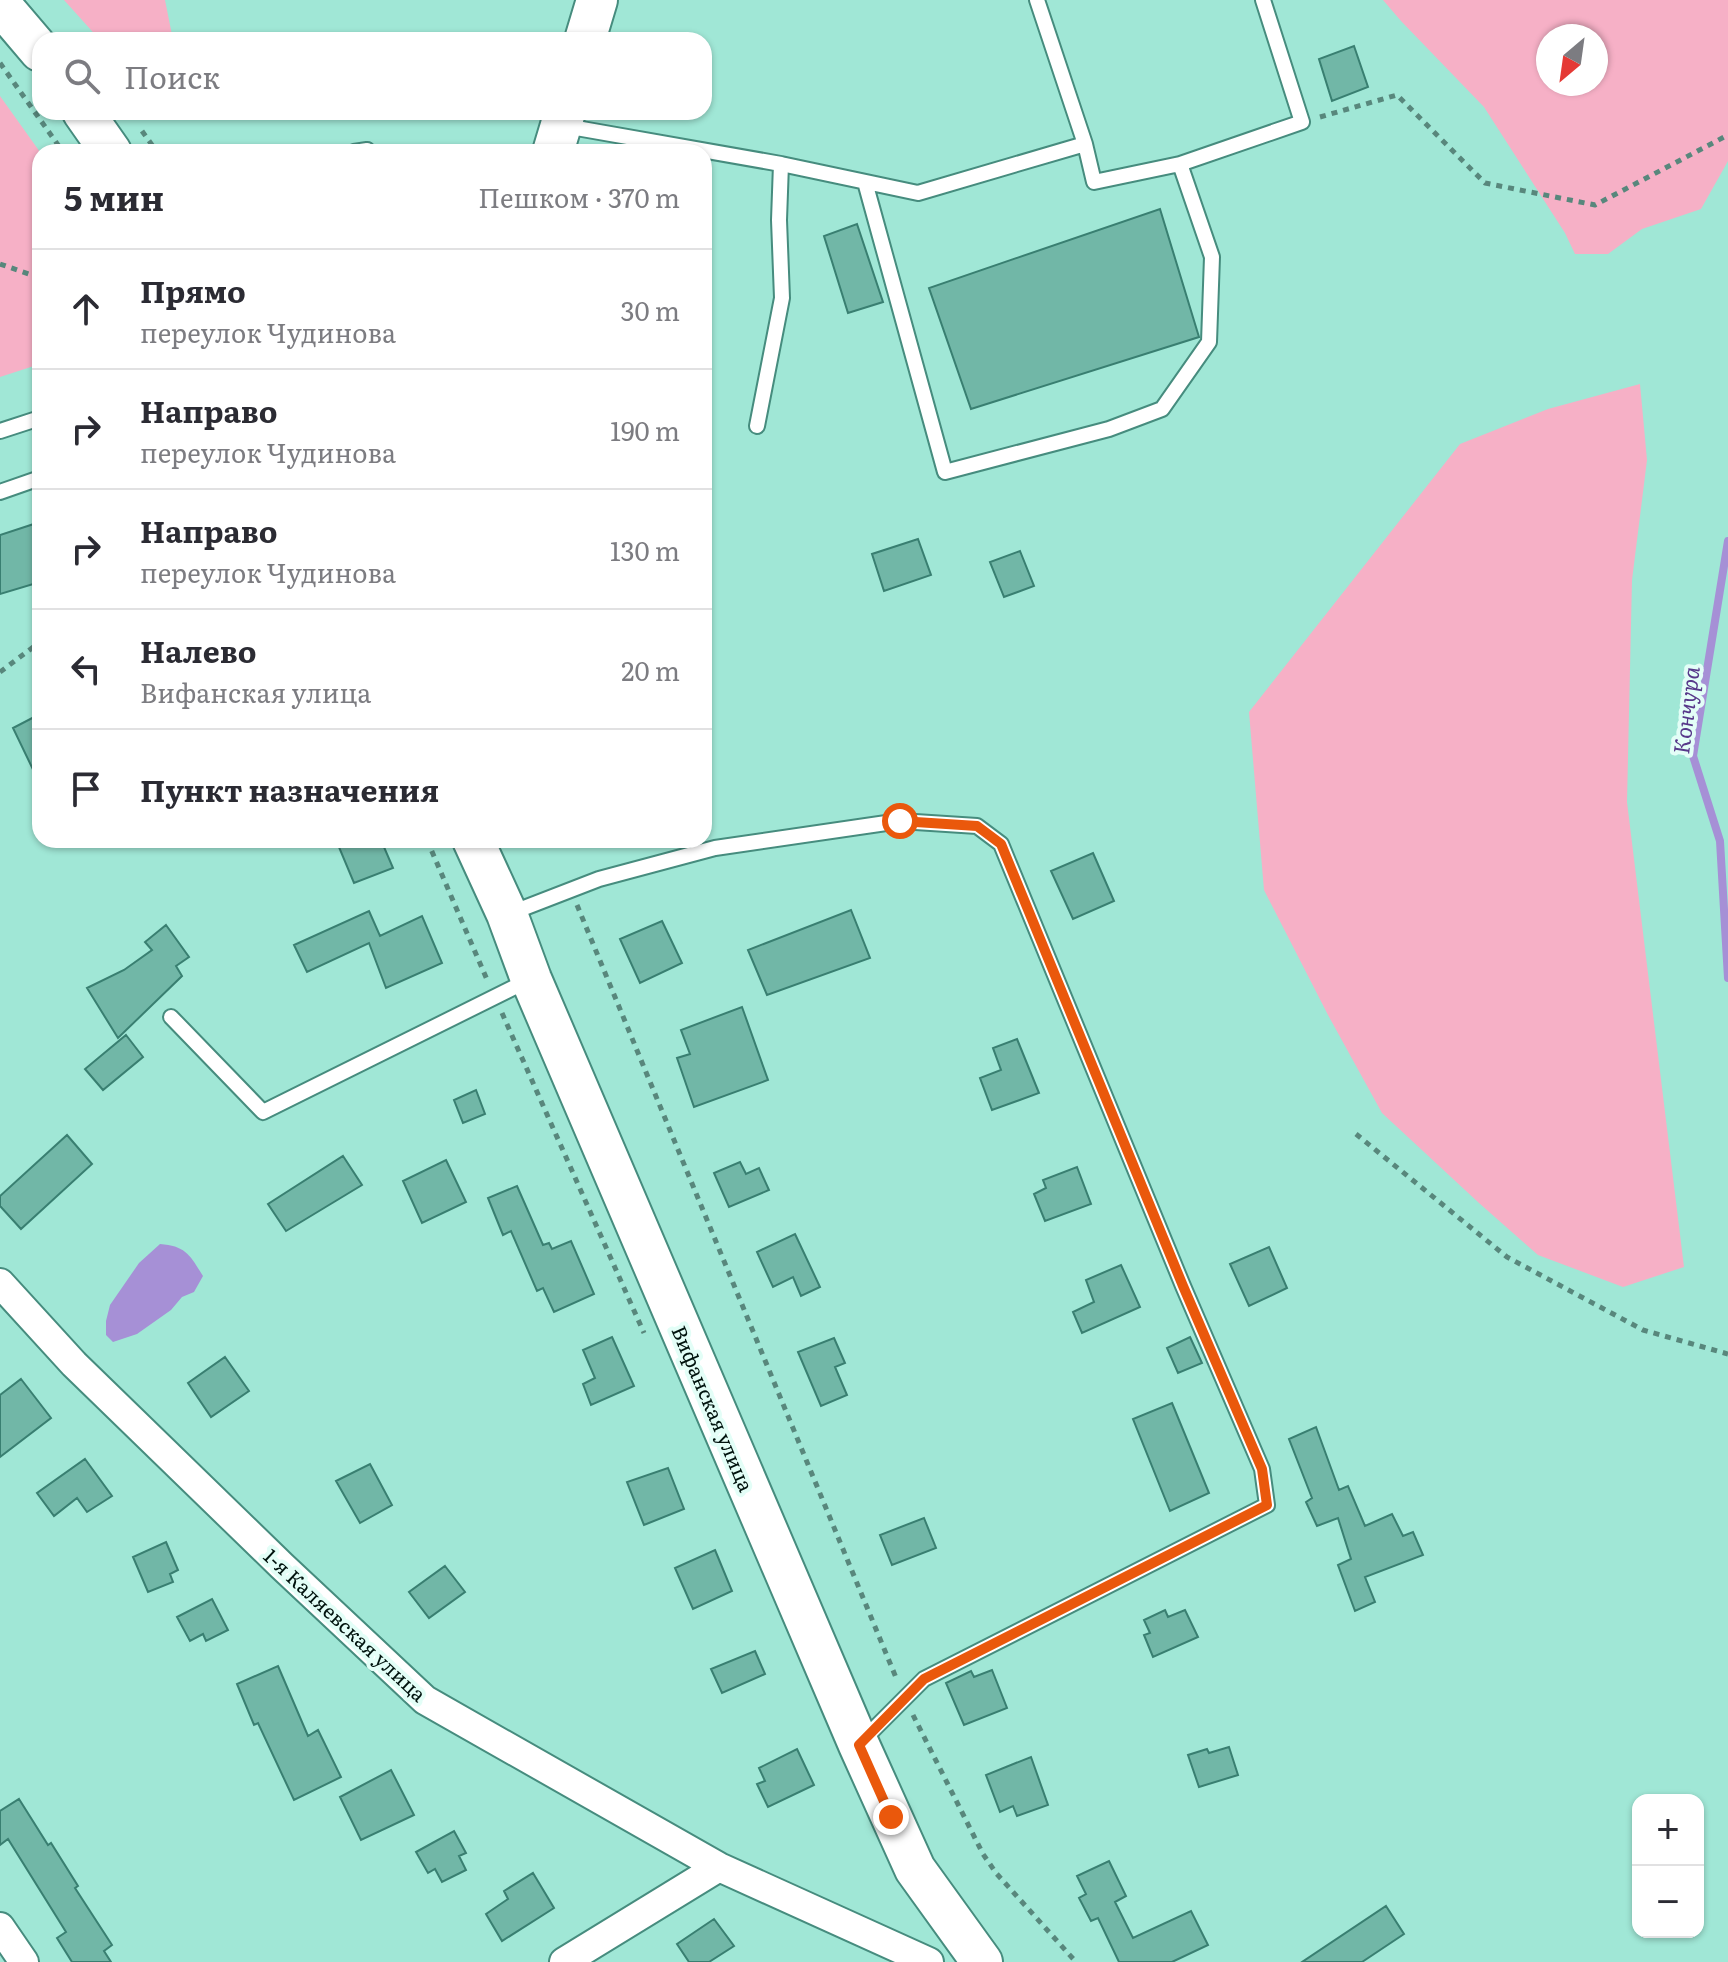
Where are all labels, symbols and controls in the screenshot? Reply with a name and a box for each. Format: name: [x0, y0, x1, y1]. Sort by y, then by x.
north arrow: [1536, 24, 1608, 96]
search box: [32, 32, 712, 120]
icon: search: [60, 54, 104, 98]
text: Поиск: [124, 54, 220, 98]
text: 5 мин: [64, 171, 164, 221]
text: Пешком · 370 m: [478, 177, 680, 216]
text: Прямо: [140, 268, 246, 312]
icon: ahead: [64, 287, 108, 331]
text: 30 m: [620, 290, 680, 329]
text: переулок Чудинова: [140, 312, 396, 351]
text: Направо: [140, 388, 278, 432]
icon: right: [64, 407, 108, 451]
text: 190 m: [610, 410, 680, 449]
text: переулок Чудинова: [140, 432, 396, 471]
text: Направо: [140, 508, 278, 552]
icon: right: [64, 527, 108, 571]
text: 130 m: [610, 530, 680, 569]
text: переулок Чудинова: [140, 552, 396, 591]
text: Налево: [140, 628, 256, 672]
icon: left: [64, 647, 108, 691]
text: 20 m: [621, 650, 680, 689]
water label: Кончура: [1663, 664, 1707, 756]
text: Вифанская улица: [140, 672, 371, 711]
icon: arrive: [64, 767, 108, 811]
text: Пункт назначения: [140, 767, 439, 811]
route start: [882, 803, 918, 839]
street label: Вифанская улица: [665, 1320, 763, 1496]
street label: 1-я Каляевская улица: [258, 1540, 434, 1708]
map controls: [1632, 1794, 1704, 1938]
button: +: [1632, 1794, 1704, 1866]
route end: [873, 1799, 909, 1835]
button: −: [1632, 1866, 1704, 1938]

